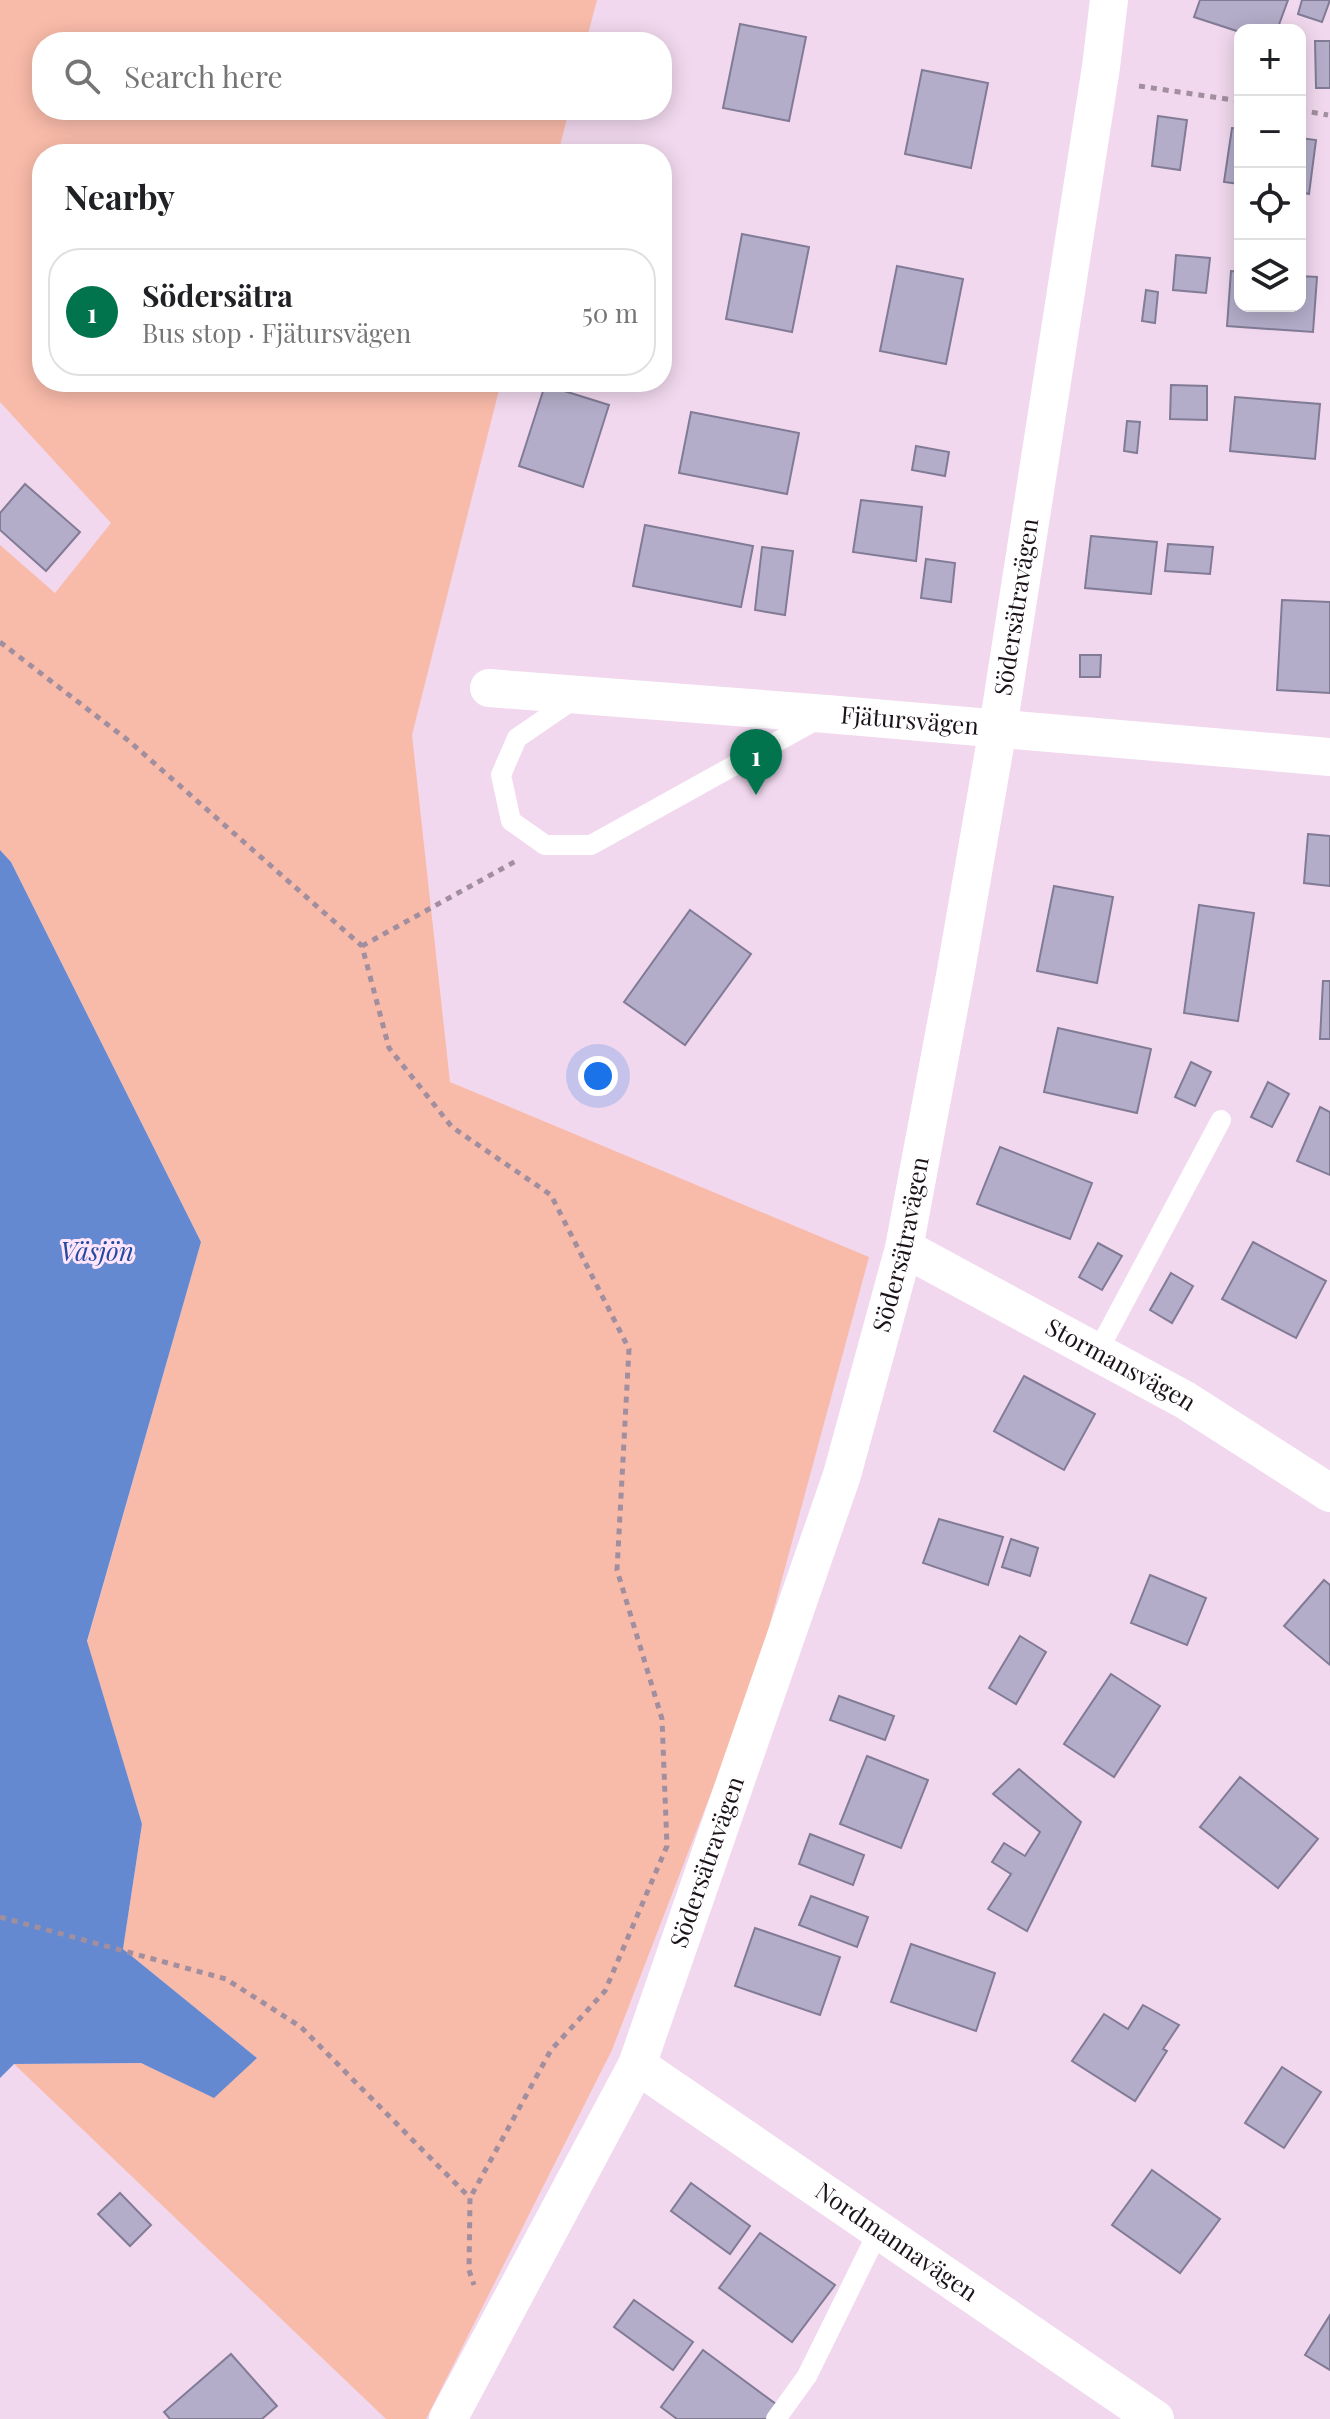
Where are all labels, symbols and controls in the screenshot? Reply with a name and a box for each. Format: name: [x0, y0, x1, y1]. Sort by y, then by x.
map controls: [1234, 24, 1306, 312]
button: +: [1234, 24, 1306, 96]
search box: [32, 32, 672, 120]
icon: search: [60, 54, 104, 98]
text: Search here: [124, 56, 283, 96]
button: −: [1234, 96, 1306, 168]
button: locate: [1234, 168, 1306, 240]
text: Nearby: [64, 173, 175, 219]
button: layers: [1234, 240, 1306, 312]
text: Södersätra: [142, 275, 293, 315]
text: 1: [87, 295, 97, 330]
text: 50 m: [582, 295, 638, 330]
text: Bus stop · Fjätursvägen: [142, 315, 411, 350]
street label: Södersätravägen: [985, 516, 1044, 698]
street label: Fjätursvägen: [840, 697, 980, 741]
pin: 1: [730, 729, 782, 795]
your location: [578, 1056, 618, 1096]
street label: Södersätravägen: [864, 1154, 935, 1335]
water label: Väsjön: [60, 1233, 134, 1268]
street label: Stormansvägen: [1041, 1310, 1203, 1417]
street label: Södersätravägen: [661, 1772, 750, 1951]
street label: Nordmannavägen: [810, 2174, 985, 2307]

